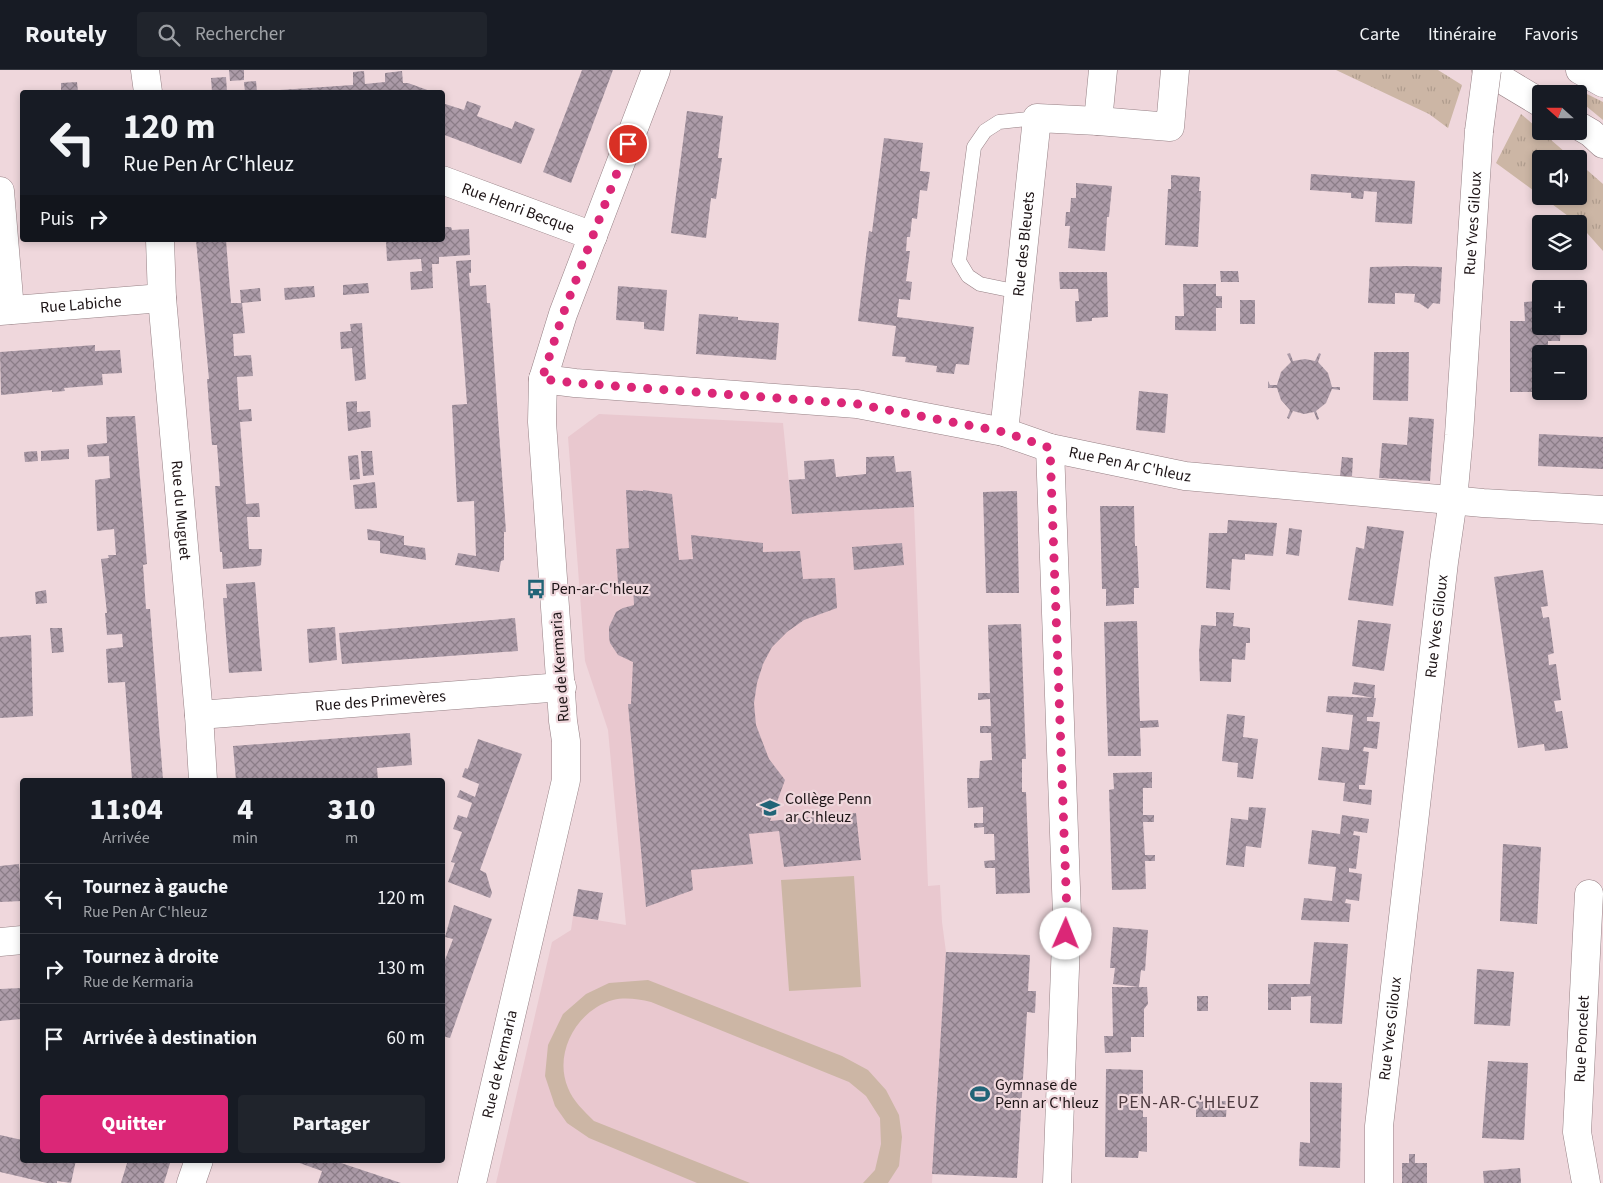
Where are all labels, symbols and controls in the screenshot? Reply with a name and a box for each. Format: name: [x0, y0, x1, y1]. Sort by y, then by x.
search box: [137, 12, 487, 57]
text: Routely: [25, 17, 107, 52]
icon: search: [155, 21, 183, 49]
text: Rechercher: [195, 21, 285, 48]
text: Carte: [1360, 22, 1400, 47]
text: Itinéraire: [1428, 22, 1496, 47]
text: Favoris: [1524, 22, 1578, 47]
north arrow: [1532, 85, 1588, 140]
map controls: [1532, 85, 1587, 400]
text: 120 m: [123, 102, 215, 152]
icon: left: [40, 110, 105, 175]
pin: [607, 123, 649, 165]
icon: arrive: [614, 130, 642, 158]
text: Rue Pen Ar C'hleuz: [123, 148, 294, 180]
button: sound: [1532, 150, 1587, 205]
street label: Rue Yves Giloux: [1459, 170, 1487, 276]
street label: Rue Henri Becque: [458, 177, 577, 239]
street label: Rue des Bleuets: [1007, 190, 1040, 298]
icon: right: [84, 205, 112, 233]
text: Puis: [40, 206, 74, 233]
button: layers: [1532, 215, 1587, 270]
button: +: [1532, 280, 1587, 335]
street label: Rue Labiche: [39, 290, 122, 319]
button: −: [1532, 345, 1587, 400]
street label: Rue Pen Ar C'hleuz: [1067, 441, 1192, 488]
street label: Rue du Muguet: [165, 459, 196, 562]
street label: Rue Yves Giloux: [1420, 573, 1453, 679]
bus stop icon: Pen-ar-C'hleuz: [525, 578, 547, 600]
place label: Pen-ar-C'hleuz: [551, 578, 649, 600]
street label: Rue de Kermaria: [545, 611, 575, 723]
street label: Rue des Primevères: [314, 685, 447, 717]
text: 11:04: [89, 788, 163, 831]
text: 4: [237, 788, 253, 831]
text: 310: [328, 788, 376, 831]
place label: Collège Penn ar C'hleuz: [785, 788, 872, 828]
school or university icon: Collège Penn ar C'hleuz: [759, 797, 781, 819]
text: Arrivée: [103, 827, 150, 849]
text: min: [232, 827, 258, 849]
text: m: [345, 827, 358, 849]
text: Tournez à gauche: [83, 874, 228, 901]
icon: left: [40, 885, 68, 913]
text: 120 m: [377, 885, 425, 912]
text: Rue Pen Ar C'hleuz: [83, 901, 207, 923]
position arrow: [1039, 907, 1091, 959]
text: Tournez à droite: [83, 944, 219, 971]
icon: right: [40, 955, 68, 983]
text: 130 m: [377, 955, 425, 982]
text: Rue de Kermaria: [83, 971, 193, 993]
street label: Rue Yves Giloux: [1373, 976, 1407, 1082]
street label: Rue Poncelet: [1569, 994, 1595, 1083]
street label: Rue de Kermaria: [476, 1008, 523, 1121]
icon: arrive: [40, 1025, 68, 1053]
text: Arrivée à destination: [83, 1025, 257, 1052]
text: 60 m: [387, 1025, 425, 1052]
place label: Gymnase de Penn ar C'hleuz: [995, 1074, 1099, 1114]
sports icon: Gymnase de Penn ar C'hleuz: [969, 1083, 991, 1105]
district label: PEN-AR-C'HLEUZ: [1118, 1090, 1260, 1115]
button: Quitter: [40, 1095, 228, 1153]
button: Partager: [238, 1095, 425, 1153]

